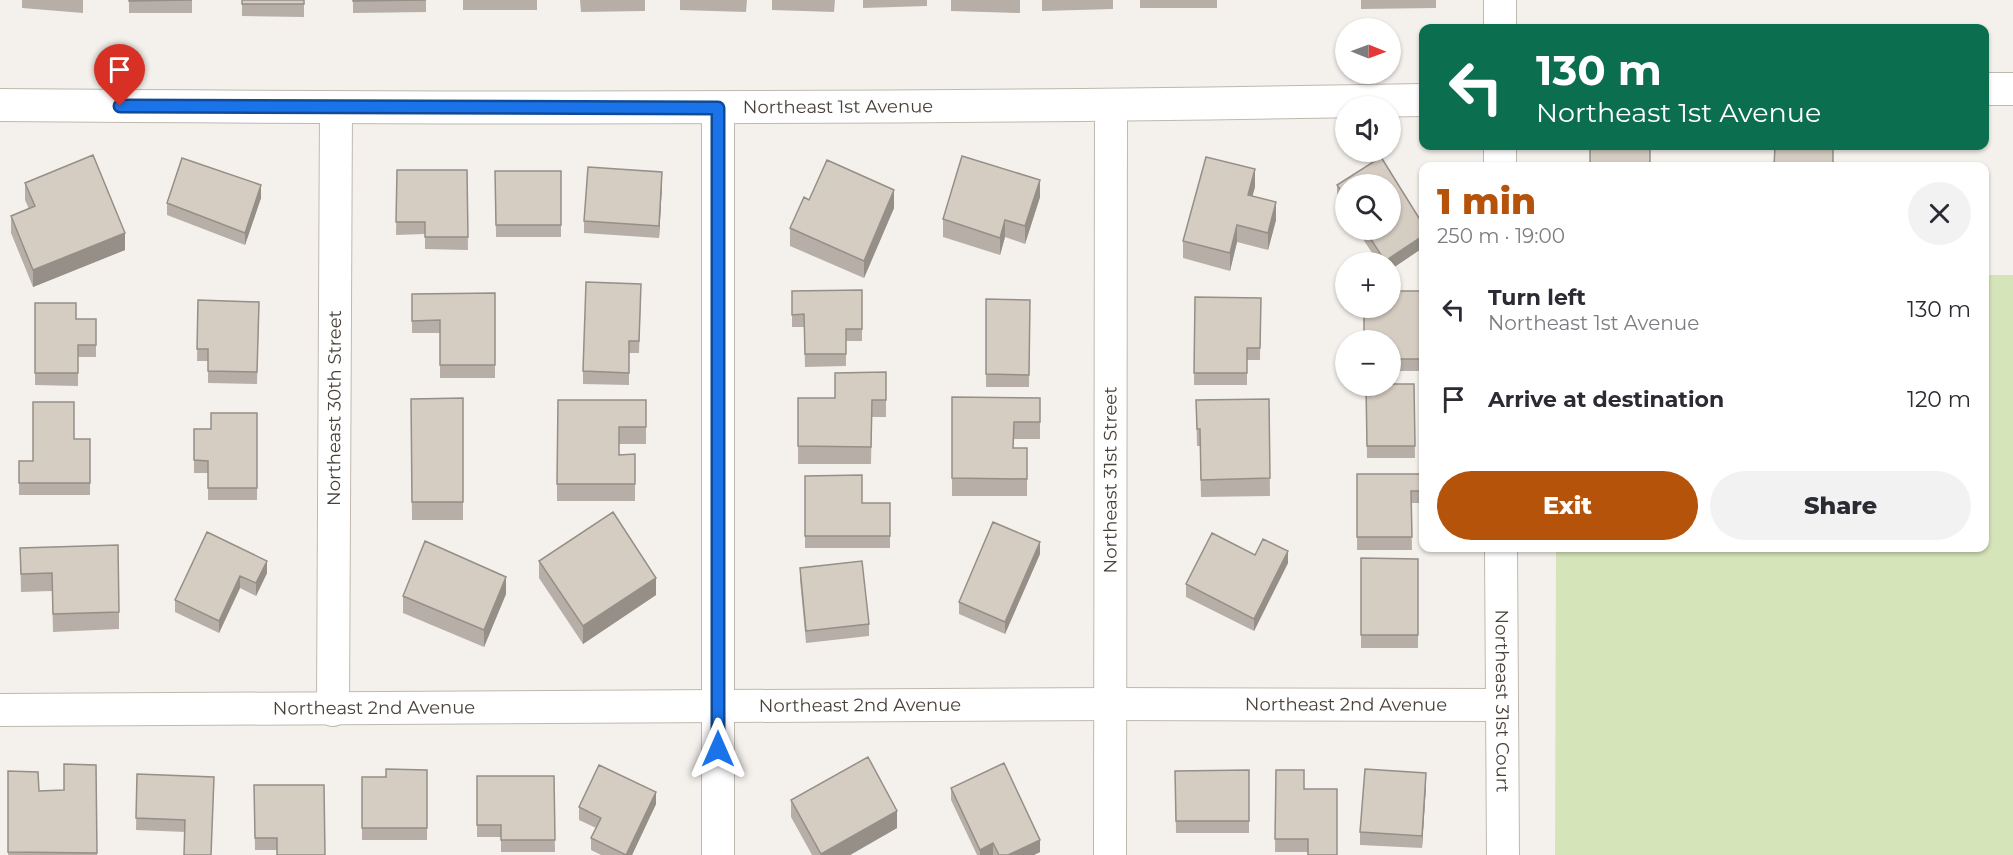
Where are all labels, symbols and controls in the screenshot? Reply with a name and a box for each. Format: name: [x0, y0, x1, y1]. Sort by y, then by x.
north arrow: [1335, 18, 1401, 84]
map controls: [1335, 18, 1401, 396]
pin: [94, 44, 145, 106]
text: 130 m: [1536, 44, 1662, 96]
icon: left: [1437, 48, 1515, 126]
icon: arrive: [103, 53, 136, 86]
street label: Northeast 1st Avenue: [743, 95, 933, 118]
button: sound: [1335, 96, 1401, 162]
text: Northeast 1st Avenue: [1536, 96, 1821, 129]
button: search: [1335, 174, 1401, 240]
text: 1 min: [1437, 179, 1536, 223]
button: close: [1908, 182, 1971, 245]
text: 250 m · 19:00: [1437, 224, 1565, 248]
button: +: [1335, 252, 1401, 318]
text: Turn left: [1488, 284, 1586, 311]
icon: left: [1437, 293, 1470, 326]
text: 130 m: [1907, 296, 1971, 323]
street label: Northeast 30th Street: [323, 310, 346, 506]
text: Northeast 1st Avenue: [1488, 311, 1699, 335]
button: −: [1335, 330, 1401, 396]
icon: arrive: [1437, 383, 1470, 416]
text: Arrive at destination: [1488, 386, 1724, 413]
text: 120 m: [1907, 386, 1971, 413]
street label: Northeast 31st Street: [1099, 387, 1122, 573]
button: Exit: [1437, 471, 1698, 540]
button: Share: [1710, 471, 1971, 540]
street label: Northeast 31st Court: [1490, 609, 1514, 793]
street label: Northeast 2nd Avenue: [1245, 693, 1447, 716]
street label: Northeast 2nd Avenue: [759, 694, 961, 717]
street label: Northeast 2nd Avenue: [273, 696, 475, 720]
position arrow: [686, 717, 750, 781]

